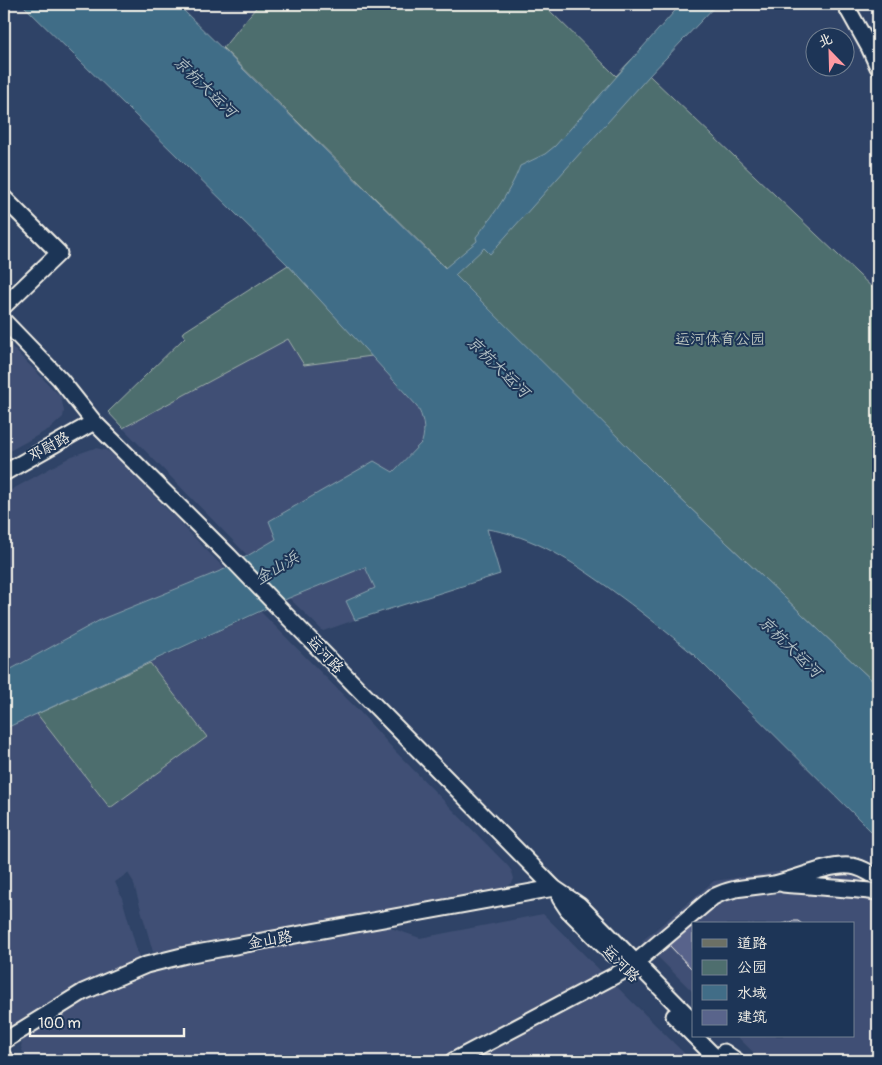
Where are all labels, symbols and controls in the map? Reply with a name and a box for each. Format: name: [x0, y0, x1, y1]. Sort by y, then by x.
north arrow: [804, 28, 854, 78]
text: 北: [815, 30, 835, 51]
water label: 京杭大运河: [169, 52, 243, 124]
park label: 运河体育公园: [675, 330, 765, 349]
water label: 京杭大运河: [462, 332, 536, 404]
street label: 邓尉路: [25, 428, 73, 466]
water label: 金山浜: [251, 547, 304, 589]
water label: 京杭大运河: [754, 612, 828, 684]
street label: 运河路: [303, 632, 347, 678]
legend: [692, 922, 854, 1038]
street label: 金山路: [246, 927, 294, 953]
text: 道路: [737, 934, 767, 953]
street label: 运河路: [598, 941, 644, 987]
text: 公园: [737, 958, 767, 977]
text: 水域: [737, 984, 767, 1003]
scale bar: [30, 1005, 184, 1037]
text: 建筑: [737, 1008, 767, 1027]
text: 100 m: [38, 1014, 81, 1033]

